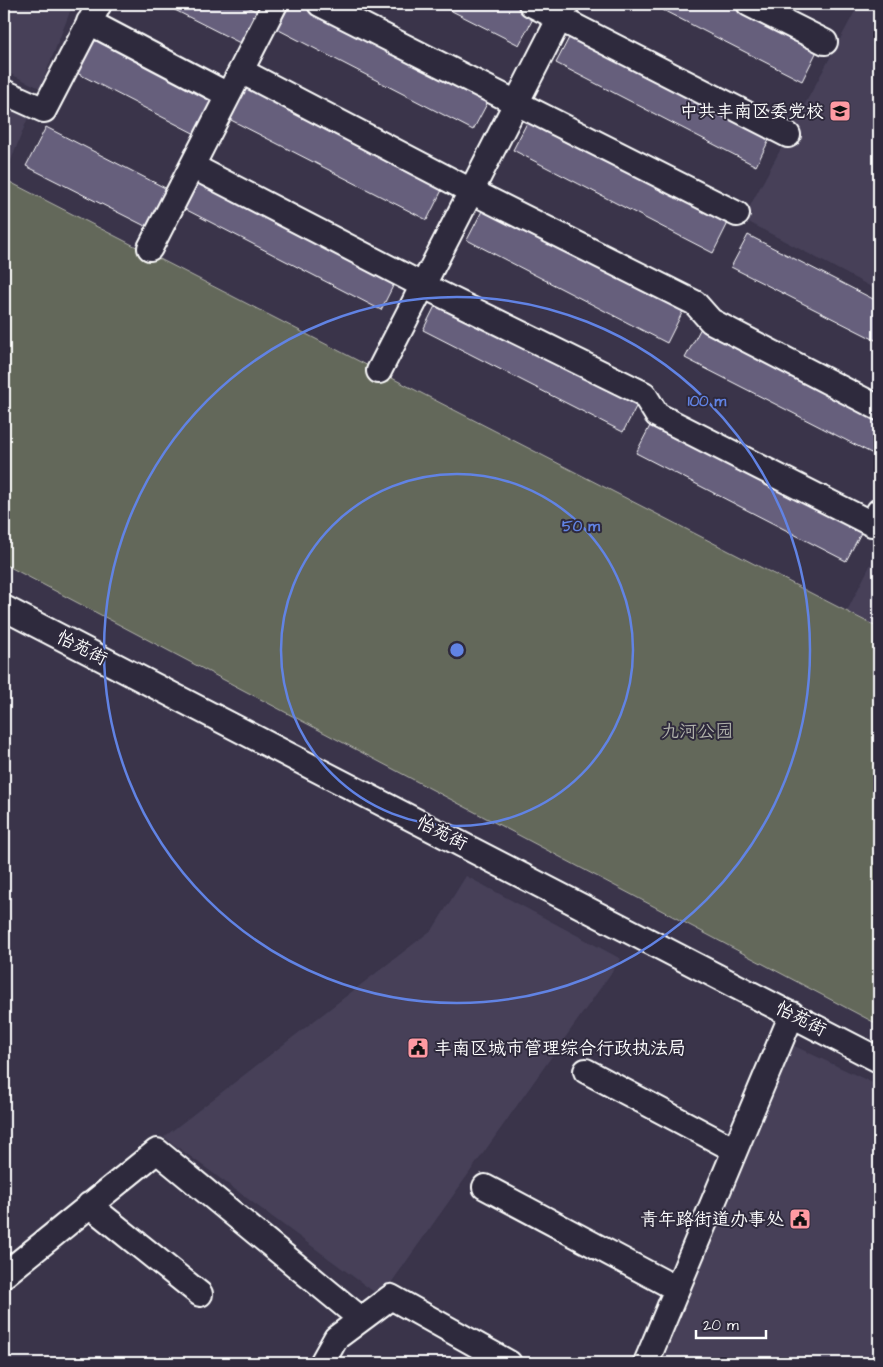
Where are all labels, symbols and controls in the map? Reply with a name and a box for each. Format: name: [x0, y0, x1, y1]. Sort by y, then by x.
place label: 中共丰南区委党校: [680, 99, 824, 124]
school or university icon: 中共丰南区委党校: [828, 99, 852, 123]
text: 100 m: [688, 391, 727, 412]
text: 50 m: [562, 516, 600, 537]
street label: 怡苑街: [52, 625, 112, 671]
centre of rings: [448, 641, 466, 659]
park label: 九河公园: [661, 719, 733, 744]
street label: 怡苑街: [412, 810, 472, 856]
street label: 怡苑街: [771, 996, 831, 1042]
public building icon: 丰南区城市管理综合行政执法局: [406, 1036, 430, 1060]
place label: 丰南区城市管理综合行政执法局: [434, 1036, 686, 1061]
place label: 青年路街道办事处: [640, 1207, 784, 1232]
public building icon: 青年路街道办事处: [788, 1207, 812, 1231]
scale bar: [696, 1307, 766, 1339]
text: 20 m: [703, 1315, 739, 1336]

